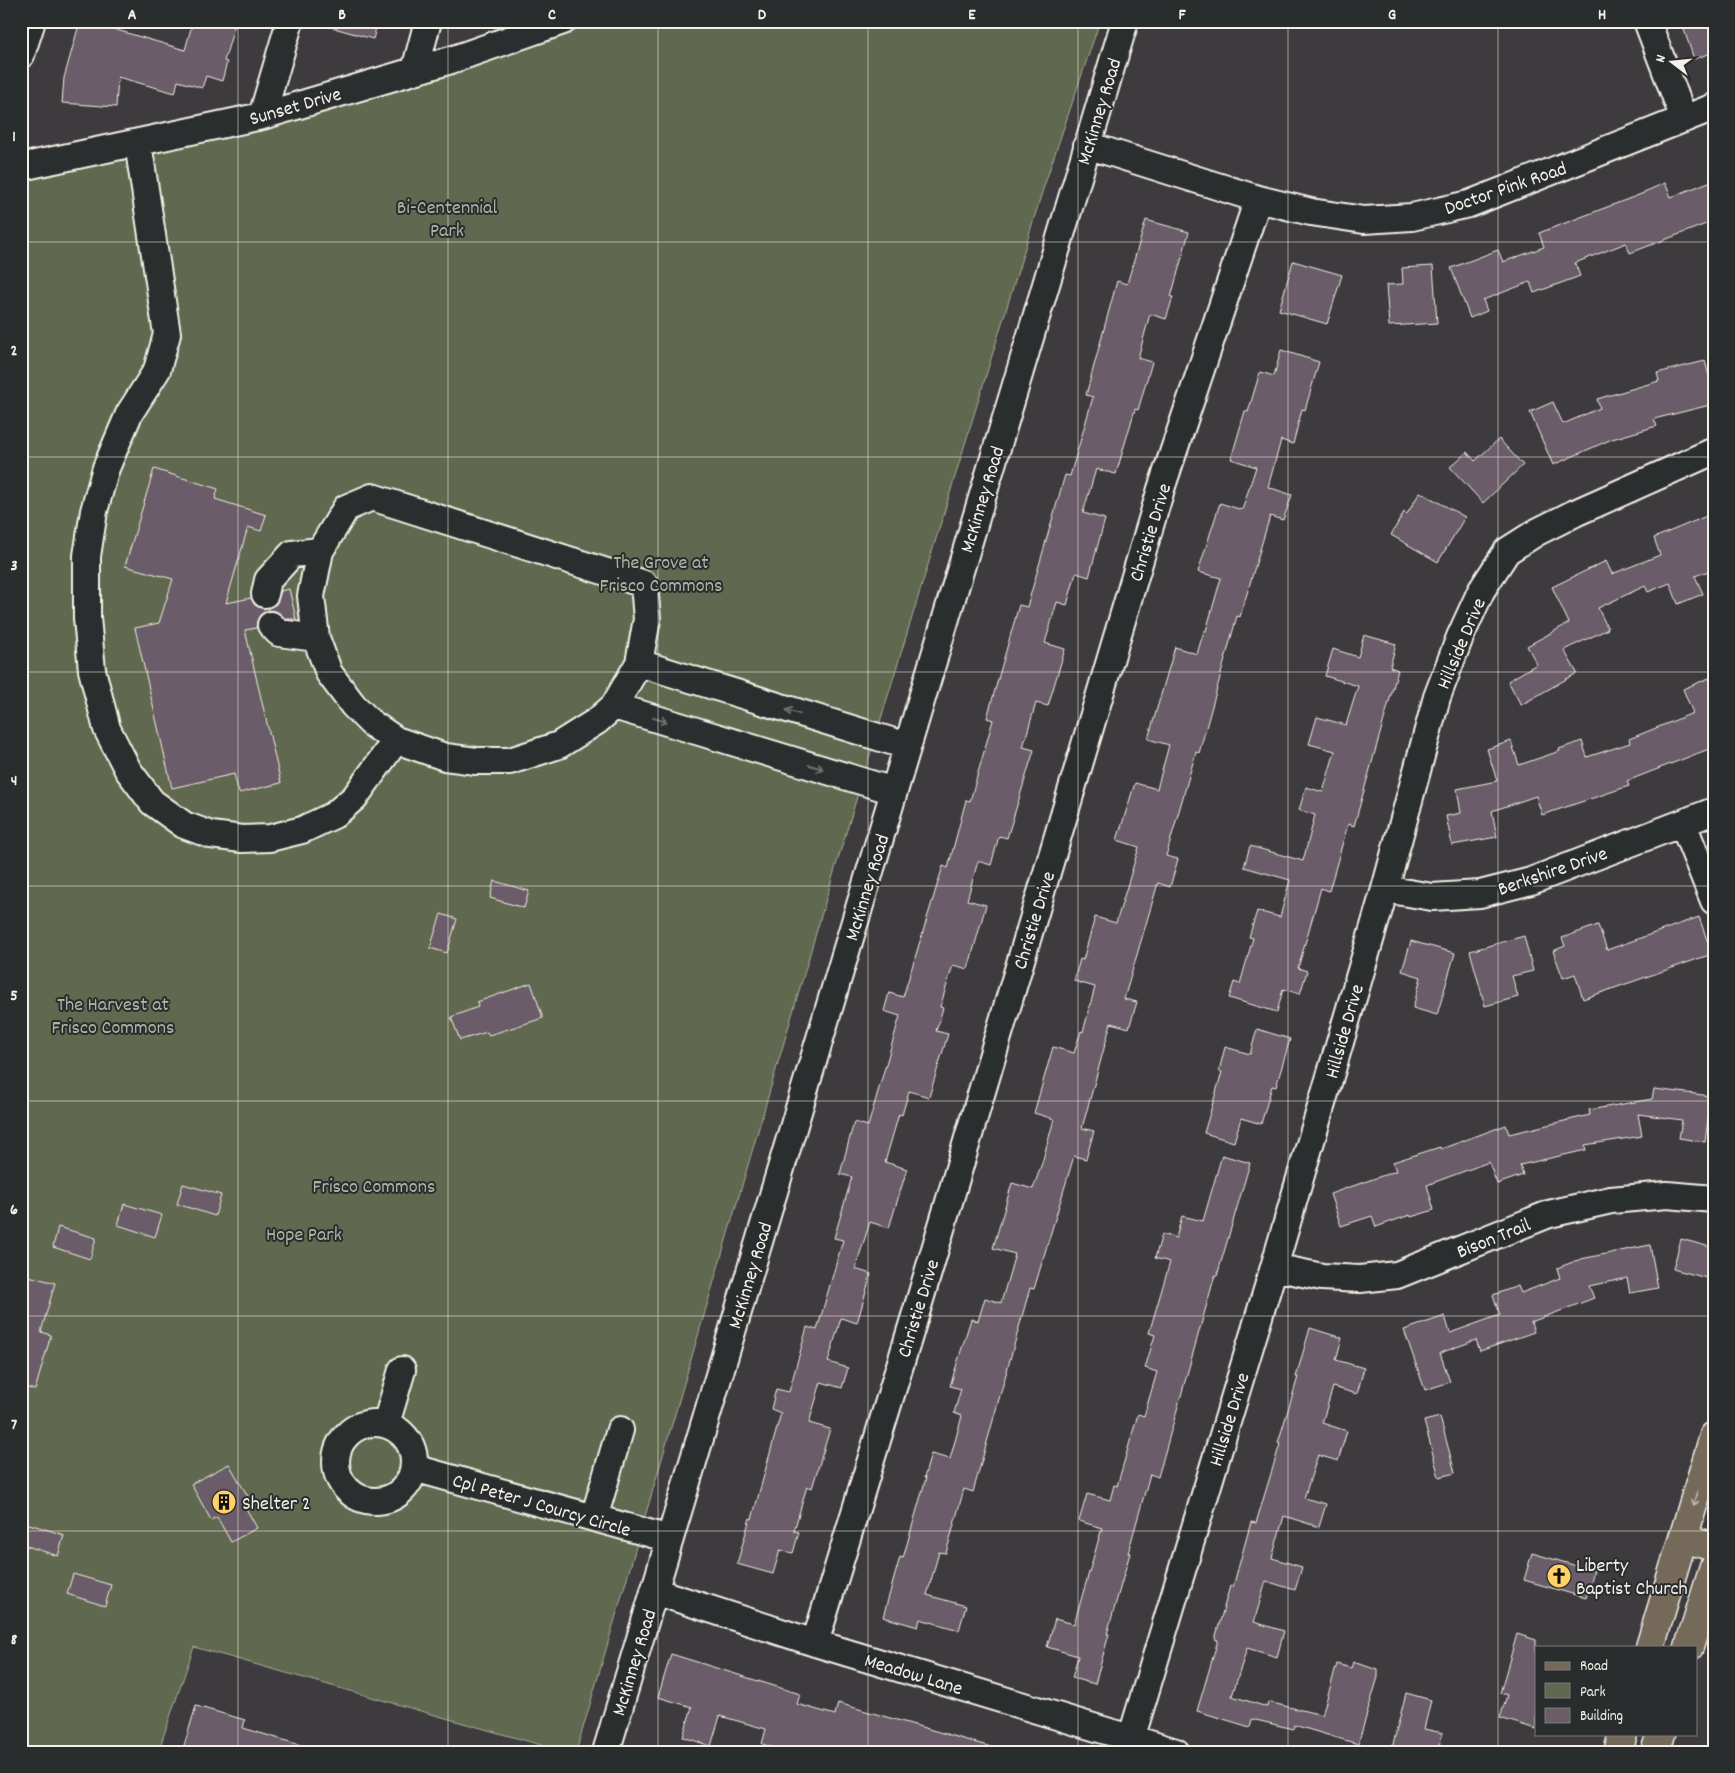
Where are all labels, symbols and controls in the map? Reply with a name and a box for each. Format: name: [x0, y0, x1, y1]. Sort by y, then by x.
text: A: [128, 4, 137, 27]
text: B: [338, 4, 346, 27]
text: C: [548, 4, 556, 27]
text: D: [758, 4, 767, 27]
text: E: [968, 4, 976, 27]
text: F: [1178, 4, 1186, 27]
text: G: [1388, 4, 1396, 27]
text: H: [1598, 4, 1606, 27]
north arrow: [1648, 38, 1698, 88]
text: N: [1651, 53, 1672, 65]
street label: McKinney Road: [1071, 55, 1130, 169]
street label: Sunset Drive: [247, 81, 345, 134]
text: 1: [12, 126, 16, 149]
street label: Doctor Pink Road: [1441, 156, 1571, 224]
park label: Bi-Centennial Park: [397, 195, 497, 246]
text: 2: [11, 340, 18, 363]
street label: McKinney Road: [954, 443, 1013, 557]
street label: Christie Drive: [1124, 480, 1180, 586]
park label: The Grove at Frisco Commons: [600, 550, 722, 601]
text: 3: [10, 555, 18, 578]
street label: Hillside Drive: [1431, 594, 1495, 694]
one-way arrow: [786, 706, 802, 716]
one-way arrow: [652, 715, 668, 725]
one-way arrow: [807, 763, 823, 773]
text: 4: [11, 770, 17, 793]
street label: McKinney Road: [839, 831, 898, 945]
street label: Berkshire Drive: [1494, 841, 1612, 905]
street label: Christie Drive: [1008, 868, 1064, 974]
street label: Hillside Drive: [1319, 981, 1373, 1082]
text: 5: [10, 985, 18, 1008]
park label: The Harvest at Frisco Commons: [52, 992, 174, 1043]
park label: Frisco Commons: [313, 1174, 435, 1202]
text: 6: [10, 1199, 18, 1222]
street label: Bison Trail: [1453, 1212, 1536, 1267]
street label: McKinney Road: [722, 1219, 781, 1333]
park label: Hope Park: [266, 1222, 342, 1250]
street label: Christie Drive: [892, 1256, 948, 1362]
street label: Hillside Drive: [1203, 1369, 1258, 1470]
text: 7: [11, 1414, 17, 1437]
street label: Cpl Peter J Courcy Circle: [449, 1468, 634, 1546]
building icon: Shelter 2: [211, 1489, 237, 1515]
place label: Shelter 2: [242, 1491, 310, 1519]
one-way arrow: [1689, 1491, 1699, 1507]
place label: Liberty Baptist Church: [1576, 1553, 1688, 1604]
church icon: Liberty Baptist Church: [1546, 1563, 1572, 1589]
street label: McKinney Road: [606, 1606, 665, 1720]
text: 8: [11, 1629, 18, 1652]
legend: [1535, 1646, 1698, 1736]
street label: Meadow Lane: [861, 1648, 966, 1704]
text: Road: [1580, 1656, 1608, 1678]
text: Park: [1580, 1682, 1606, 1704]
text: Building: [1580, 1706, 1623, 1728]

